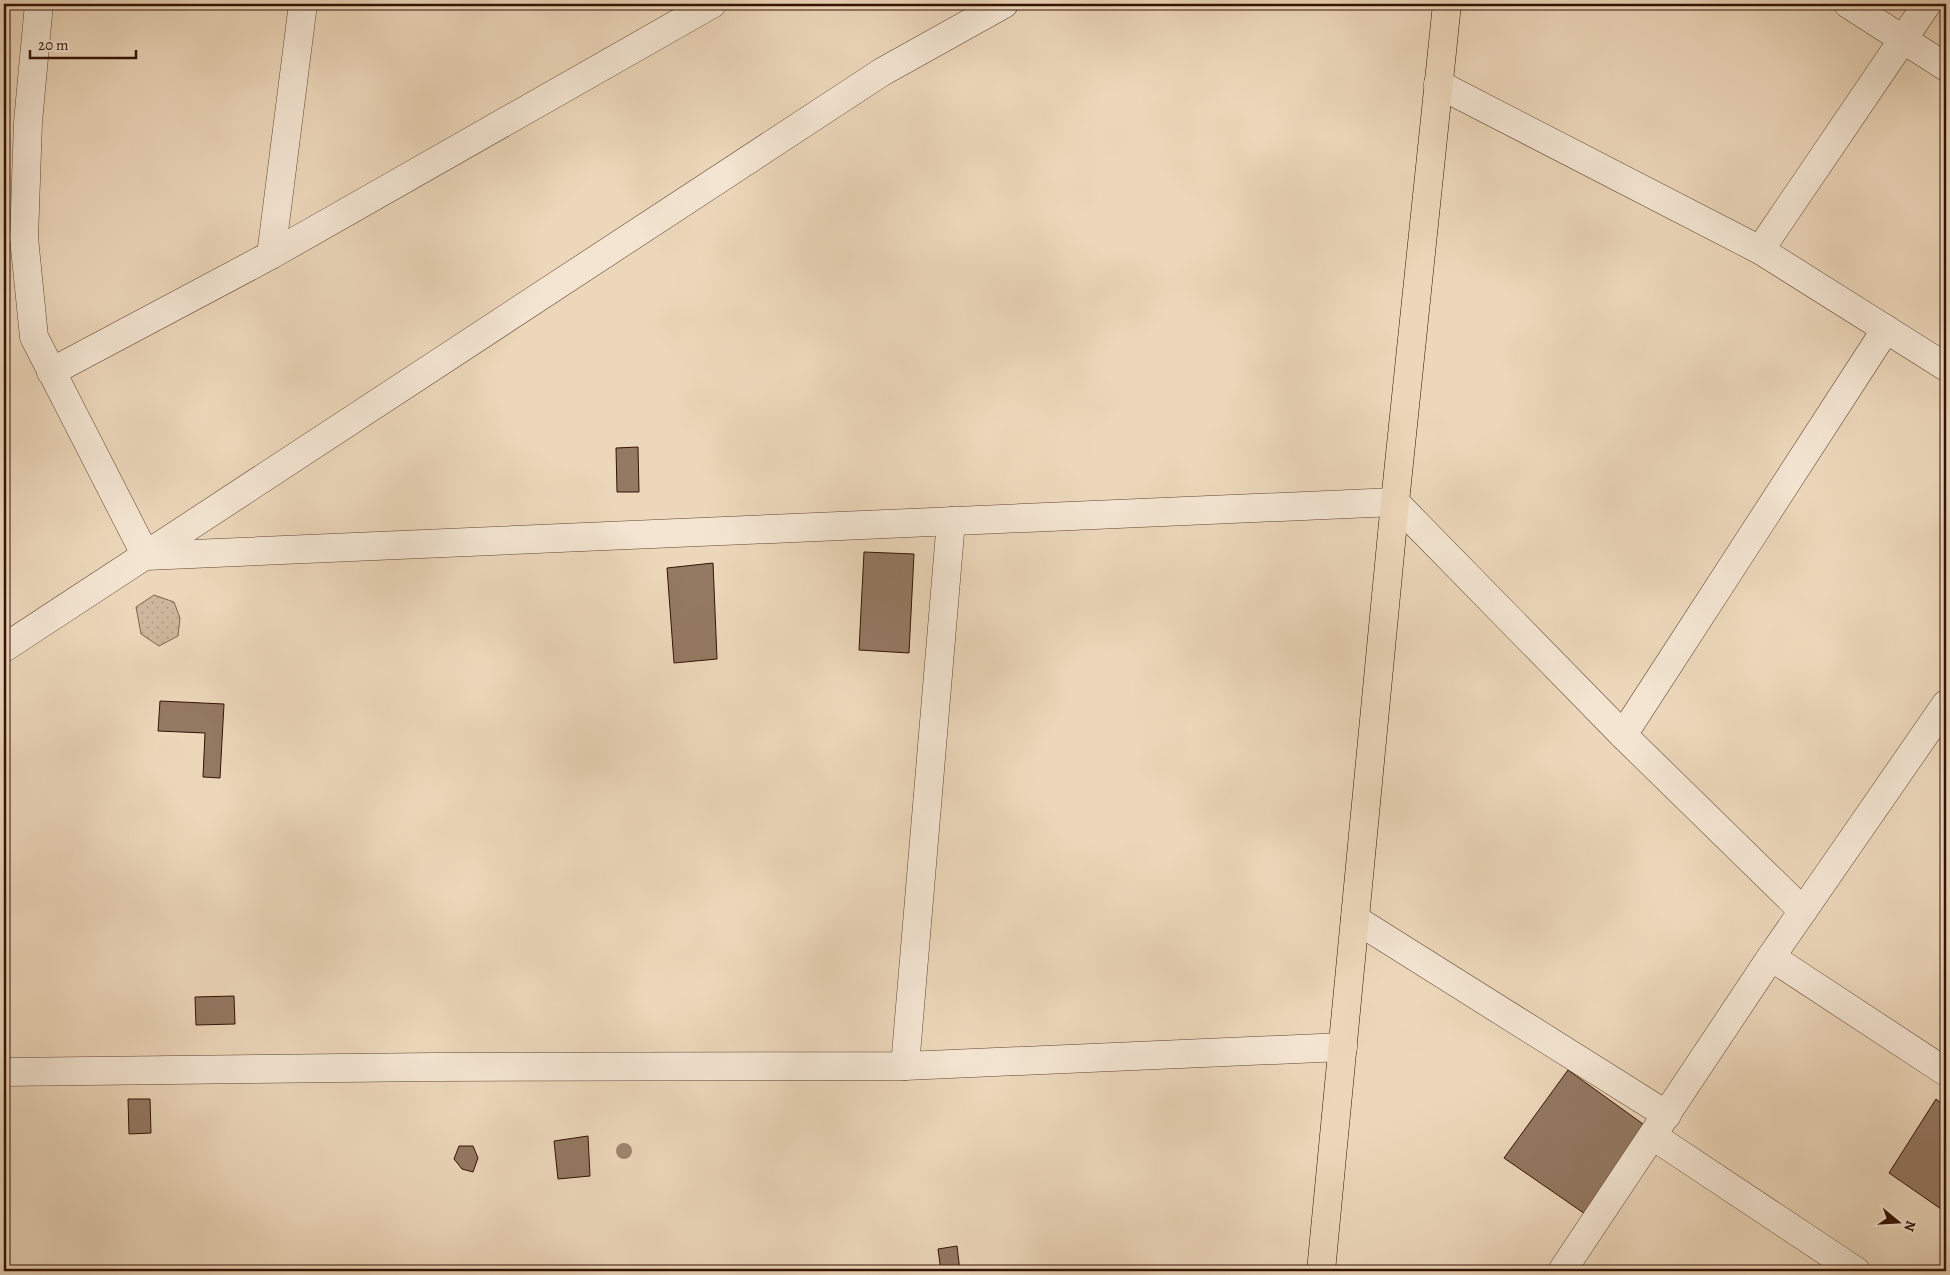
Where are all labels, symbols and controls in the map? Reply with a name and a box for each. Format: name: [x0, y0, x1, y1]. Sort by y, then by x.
scale bar: [30, 28, 136, 60]
text: 20 m: [38, 35, 69, 55]
north arrow: [1872, 1198, 1922, 1248]
text: N: [1899, 1218, 1920, 1234]

